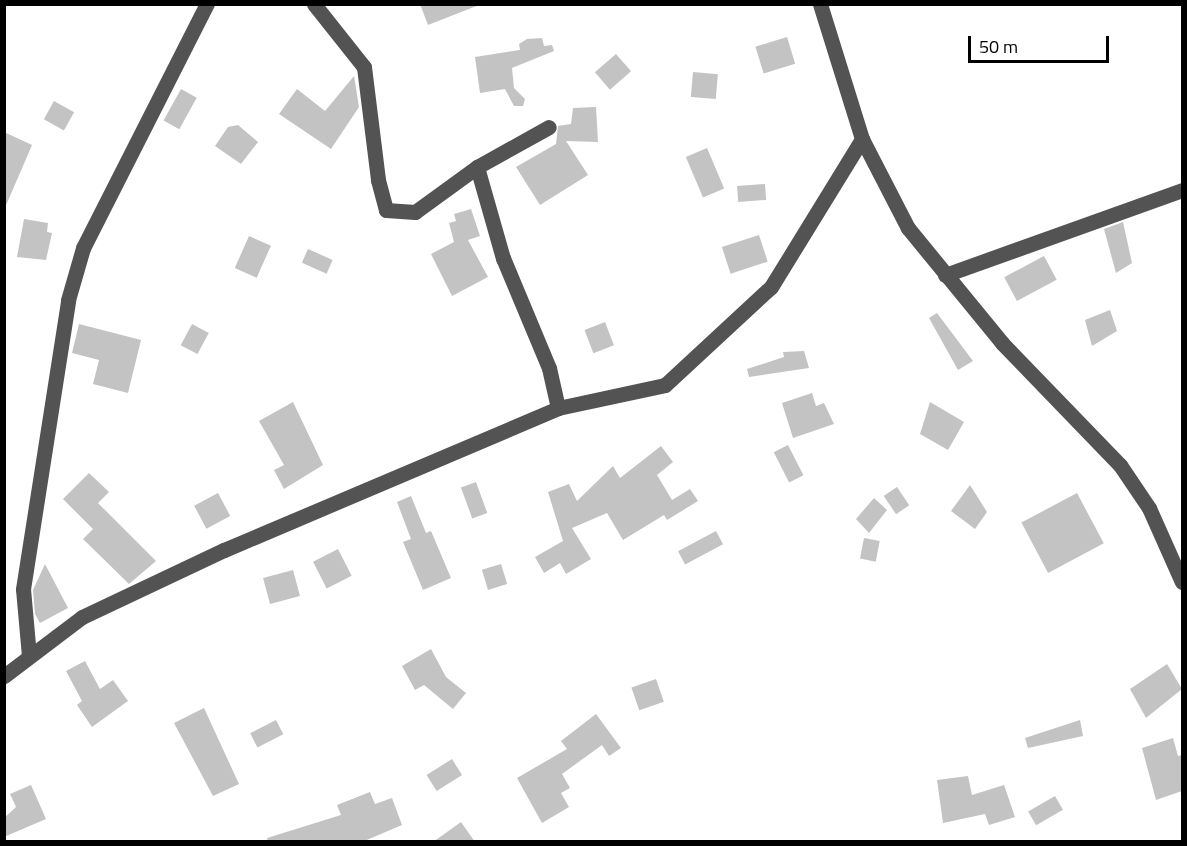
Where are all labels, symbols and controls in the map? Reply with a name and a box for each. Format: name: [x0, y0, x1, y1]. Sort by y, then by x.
scale bar: [971, 24, 1112, 62]
text: 50 m: [979, 33, 1018, 60]

